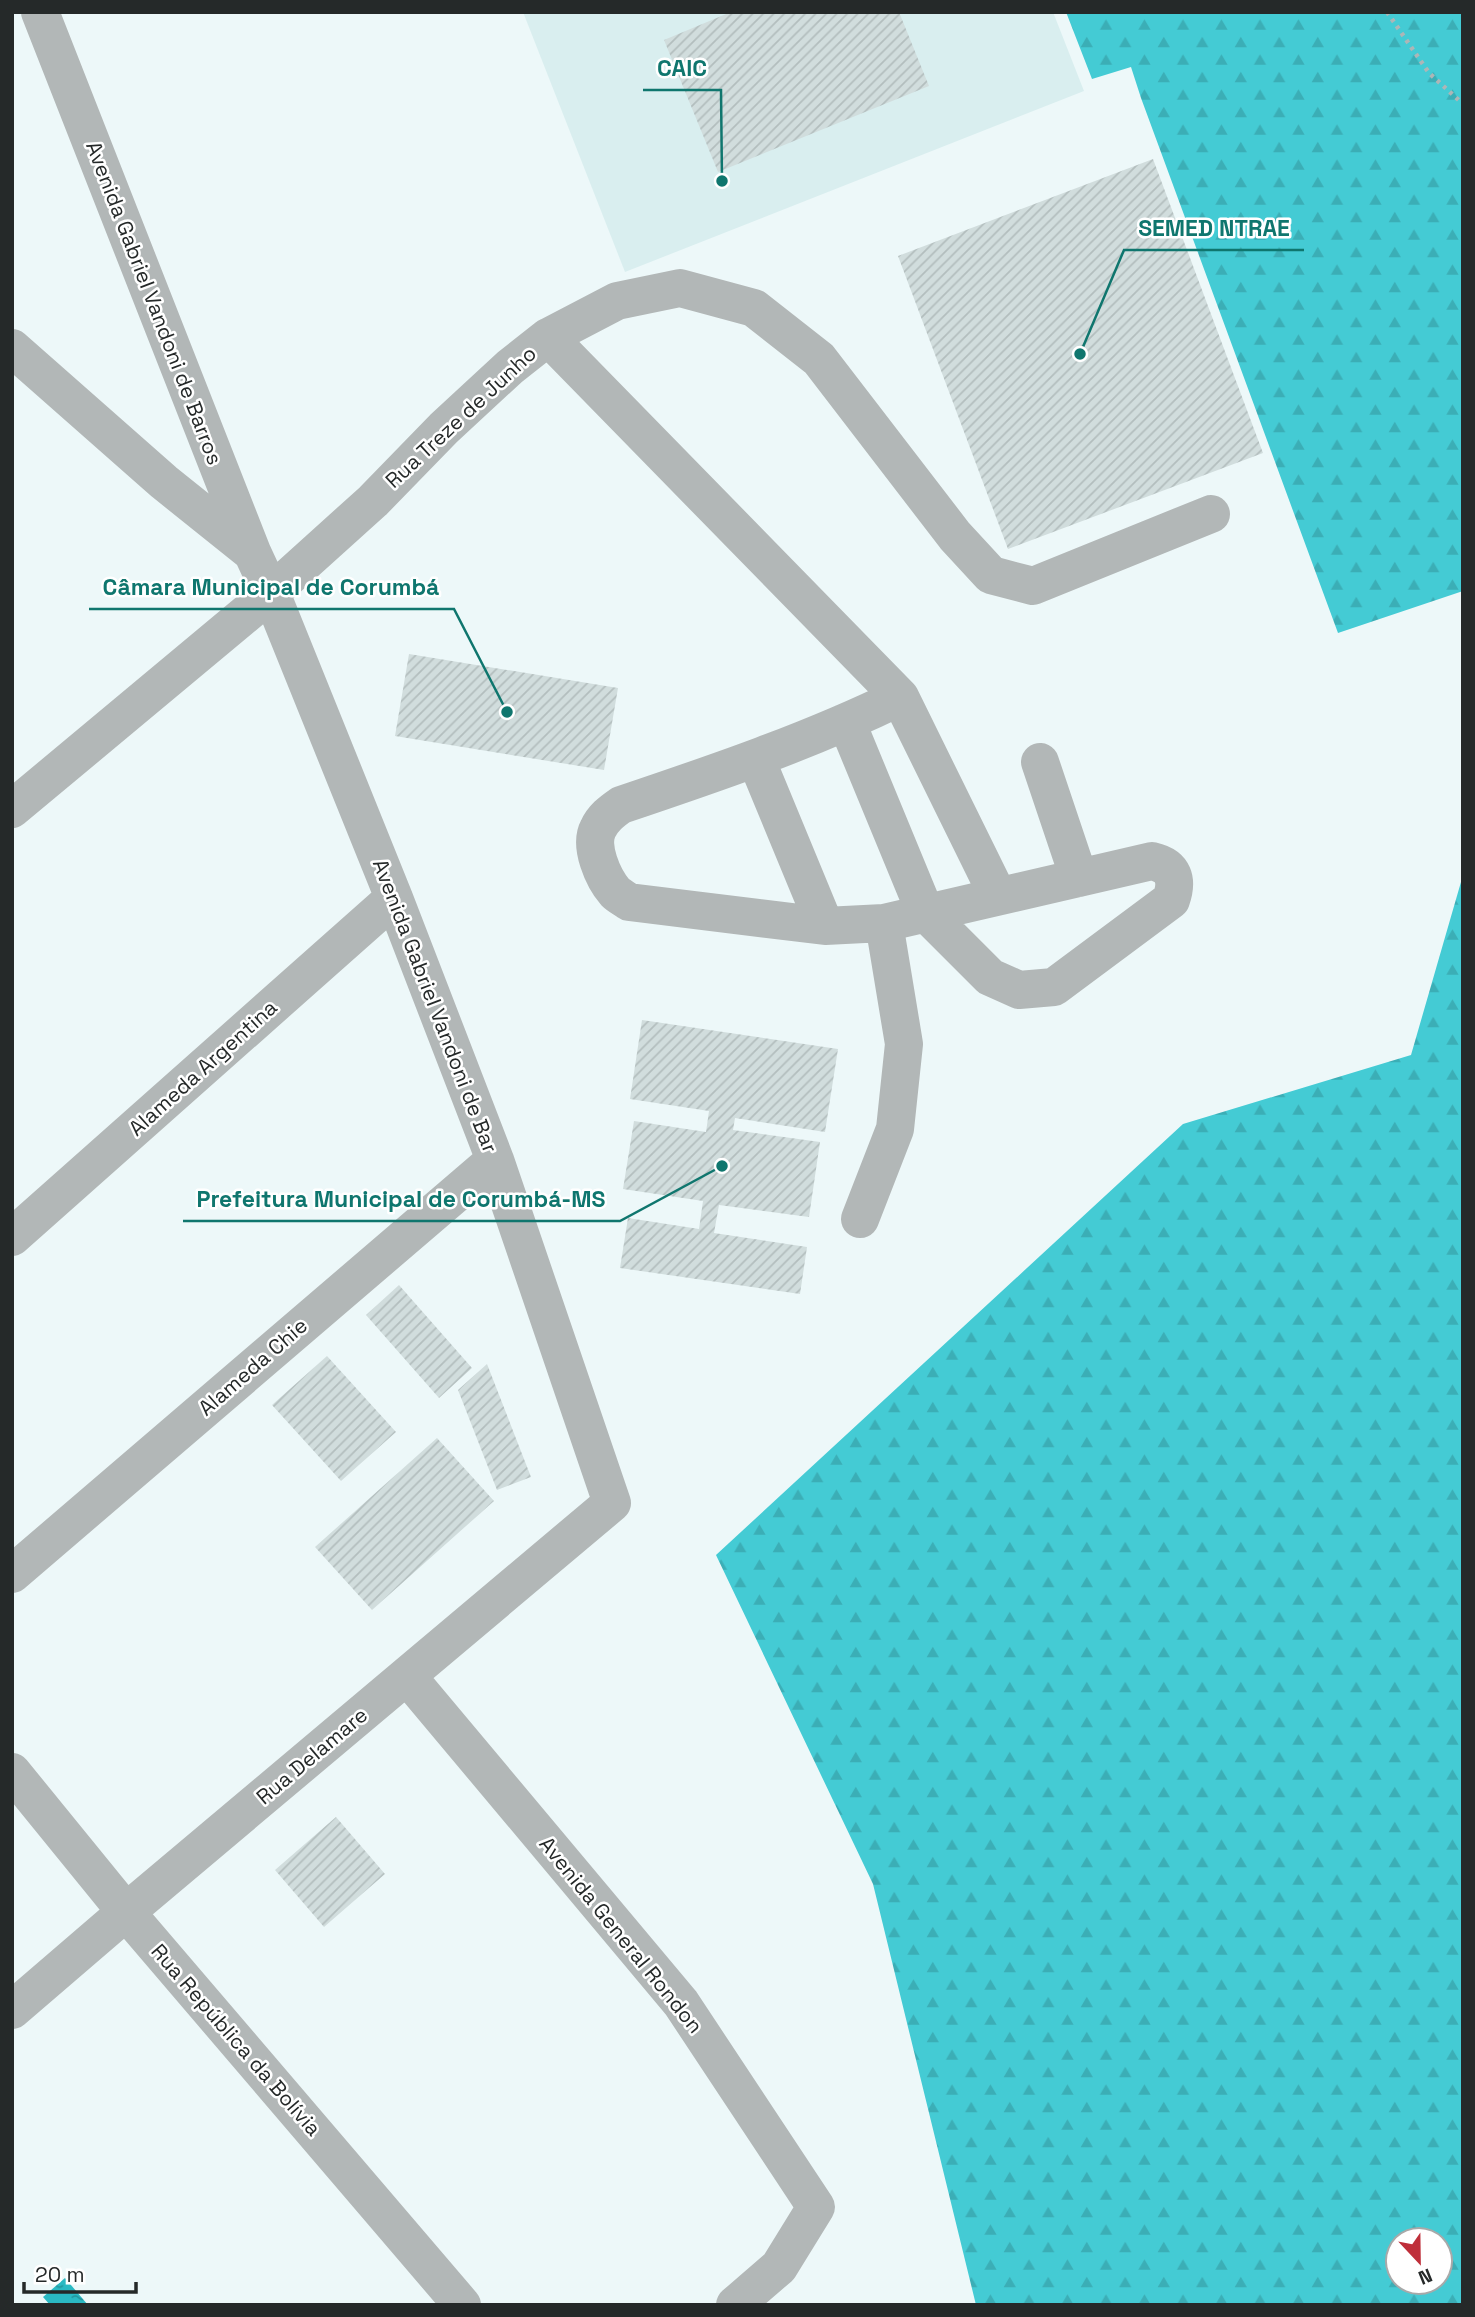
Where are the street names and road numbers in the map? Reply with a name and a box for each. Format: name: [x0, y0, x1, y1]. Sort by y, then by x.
street label: Avenida Gabriel Vandoni de Barros: [80, 137, 229, 468]
street label: Rua Treze de Junho: [380, 340, 542, 494]
street label: Avenida Gabriel Vandoni de Bar: [367, 855, 504, 1157]
street label: Alameda Argentina: [123, 994, 283, 1141]
street label: Alameda Chie: [193, 1312, 313, 1421]
street label: Rua Delamare: [250, 1701, 373, 1810]
street label: Avenida General Rondon: [534, 1831, 709, 2039]
street label: Rua República da Bolívia: [145, 1938, 327, 2141]

